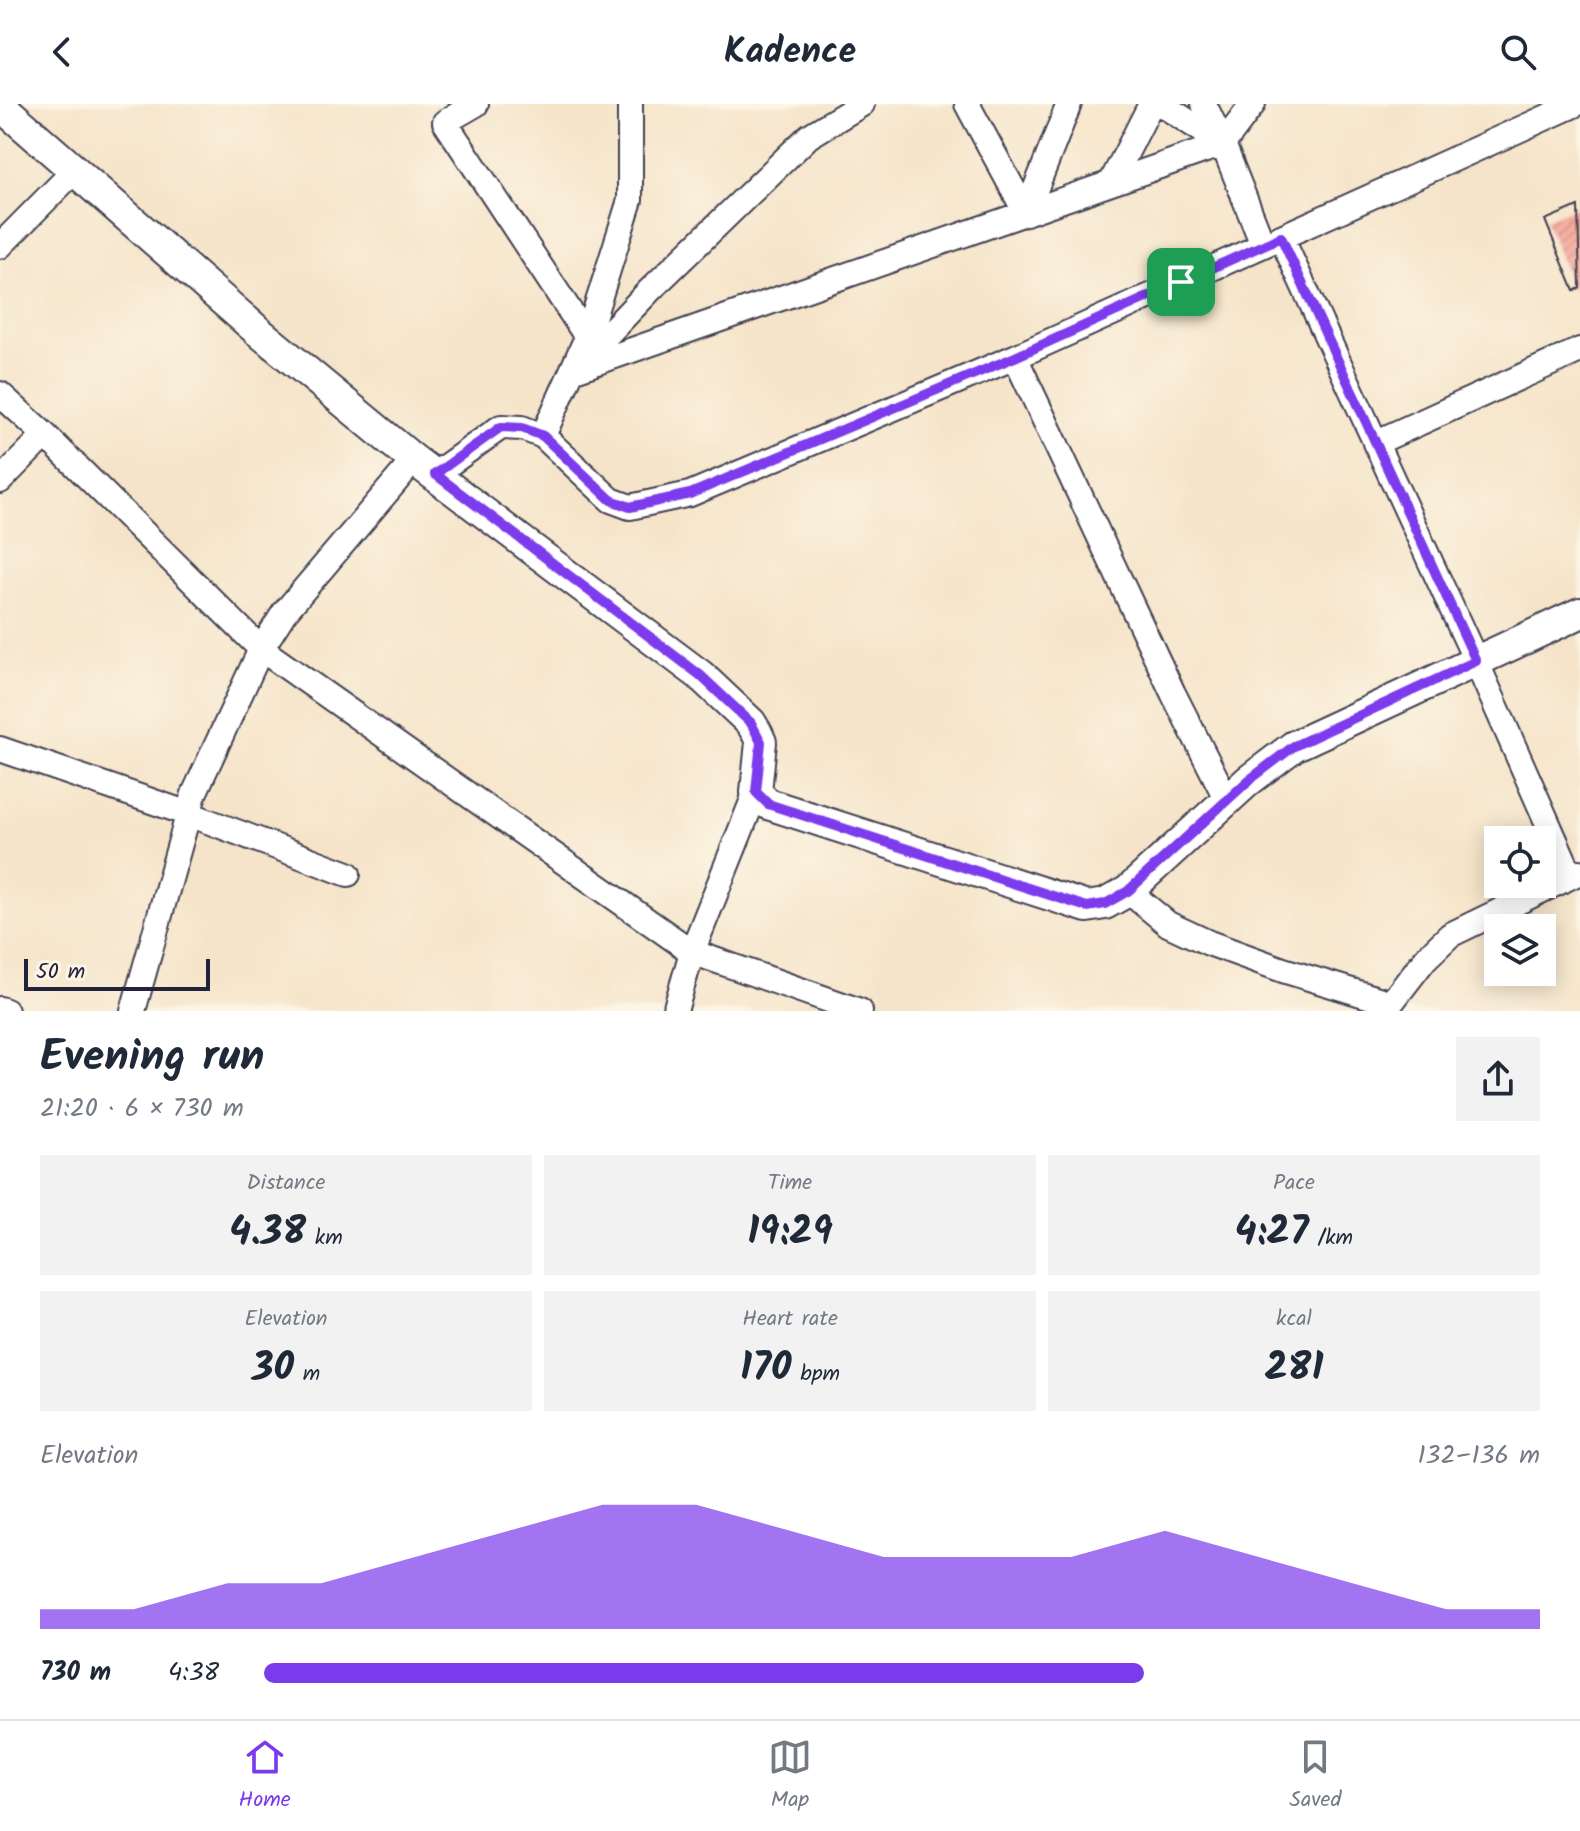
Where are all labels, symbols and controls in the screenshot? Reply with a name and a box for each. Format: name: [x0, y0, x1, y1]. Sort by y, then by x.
text: Kadence: [724, 24, 856, 81]
icon: back: [40, 30, 84, 74]
icon: search: [1496, 30, 1540, 74]
pin: [1147, 248, 1215, 316]
icon: arrive: [1159, 260, 1203, 304]
map controls: [1484, 826, 1556, 986]
button: locate: [1484, 826, 1556, 898]
button: layers: [1484, 914, 1556, 986]
scale bar: [24, 955, 210, 991]
text: 50 m: [36, 955, 85, 990]
text: Evening run: [40, 1023, 264, 1093]
button: share: [1456, 1037, 1540, 1121]
text: 21:20 · 6 × 730 m: [40, 1088, 244, 1130]
text: Distance: [246, 1166, 326, 1201]
text: Time: [768, 1166, 812, 1201]
text: Pace: [1273, 1166, 1315, 1201]
text: 4.38: [229, 1201, 306, 1265]
text: 19:29: [747, 1201, 833, 1265]
text: 4:27: [1235, 1201, 1309, 1265]
text: km: [306, 1221, 343, 1256]
text: /km: [1309, 1221, 1353, 1256]
text: Elevation: [244, 1302, 328, 1337]
text: Heart rate: [742, 1302, 838, 1337]
text: kcal: [1276, 1302, 1312, 1337]
text: 30: [252, 1337, 294, 1401]
text: 170: [740, 1337, 792, 1401]
text: 281: [1265, 1337, 1324, 1401]
text: m: [294, 1357, 320, 1392]
text: bpm: [792, 1357, 840, 1392]
text: Elevation: [40, 1435, 138, 1477]
text: 132–136 m: [1417, 1435, 1540, 1477]
text: 730 m: [40, 1652, 111, 1694]
text: 4:38: [168, 1652, 219, 1694]
tab: Home: [239, 1735, 291, 1818]
tab: Map: [768, 1735, 812, 1818]
tab: Saved: [1289, 1735, 1341, 1818]

